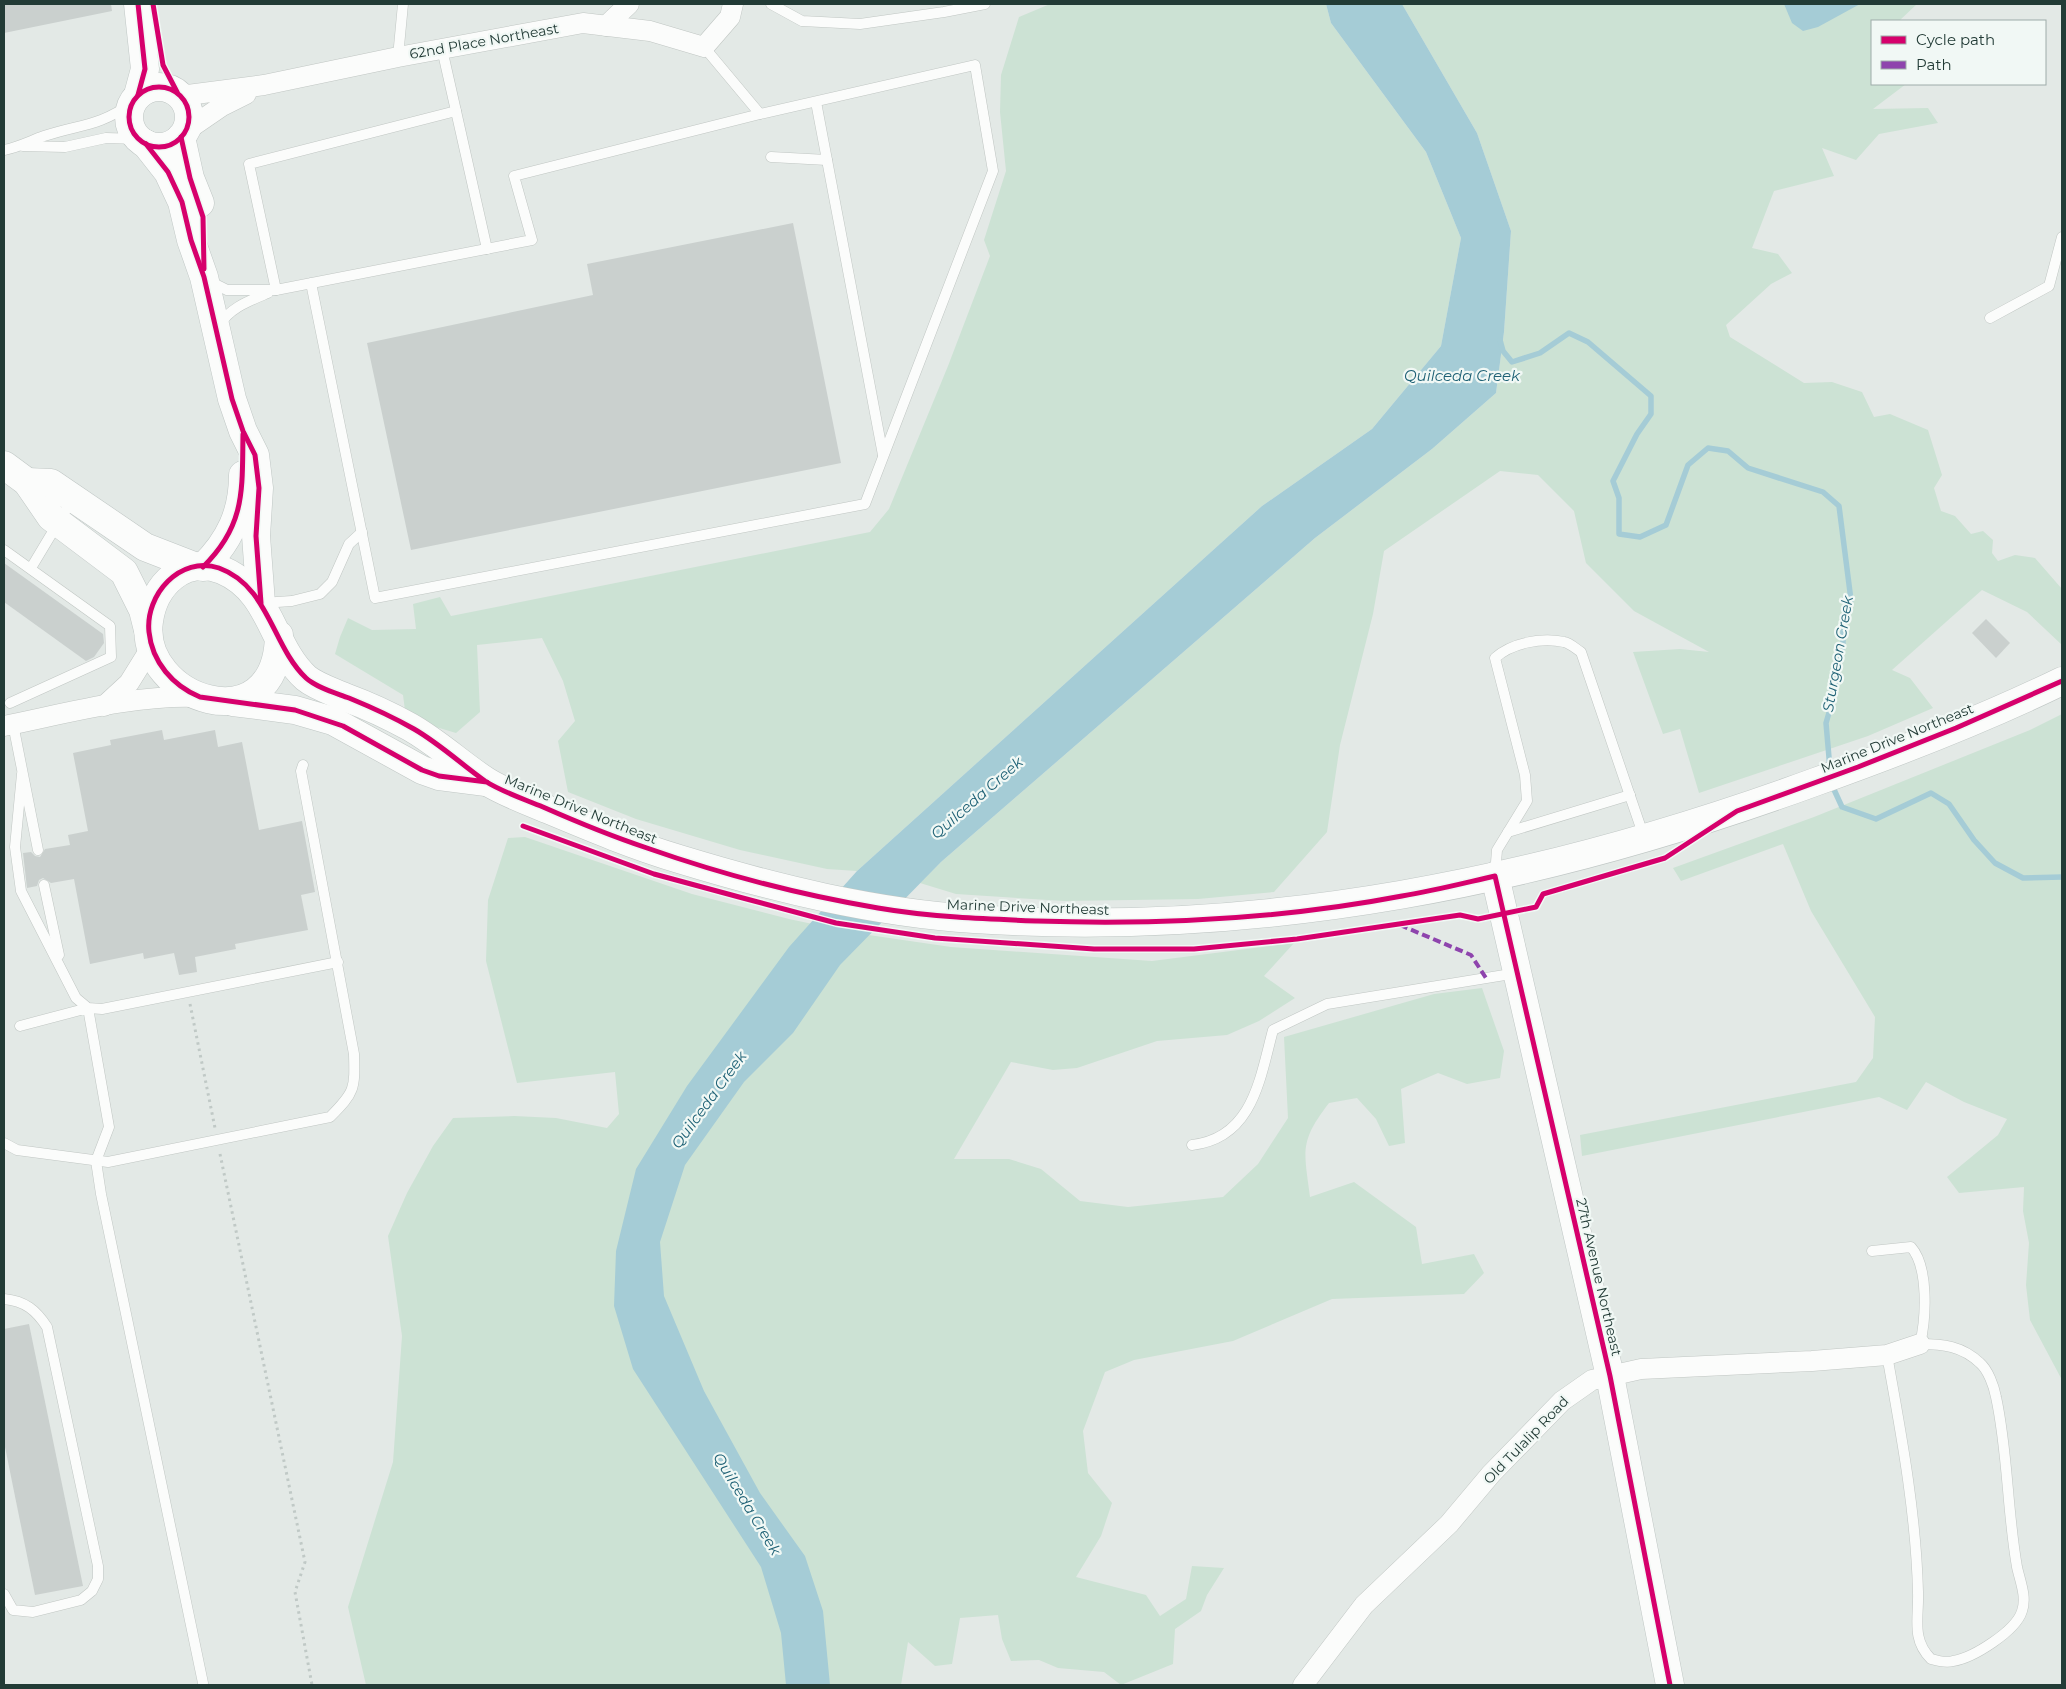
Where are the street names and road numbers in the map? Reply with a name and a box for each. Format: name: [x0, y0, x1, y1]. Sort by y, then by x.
street label: 62nd Place Northeast: [408, 19, 560, 63]
street label: Marine Drive Northeast: [1818, 699, 1976, 777]
street label: Marine Drive Northeast: [502, 770, 660, 848]
street label: Marine Drive Northeast: [946, 895, 1110, 919]
street label: 27th Avenue Northeast: [1572, 1196, 1626, 1358]
street label: Old Tulalip Road: [1479, 1392, 1573, 1488]

